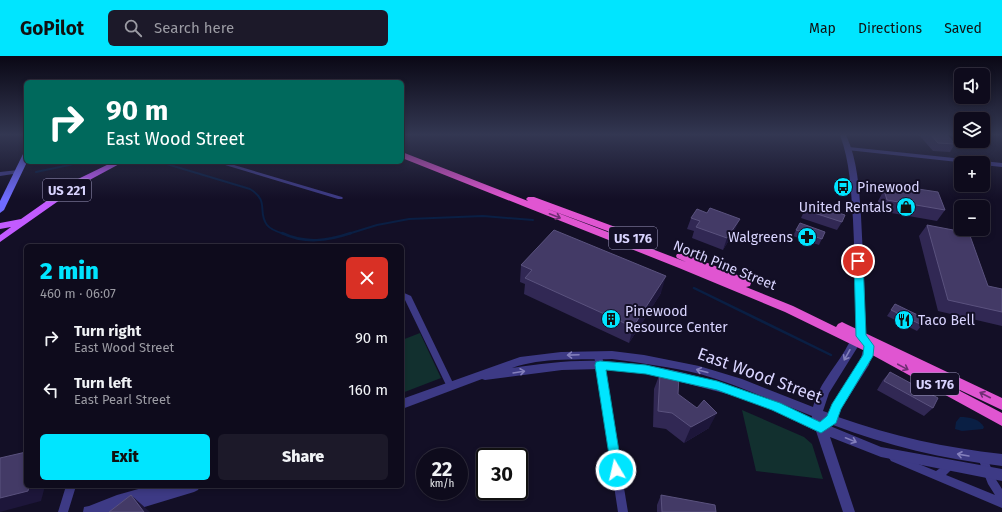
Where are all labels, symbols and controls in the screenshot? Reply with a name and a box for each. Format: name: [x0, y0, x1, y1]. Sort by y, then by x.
search box: [108, 10, 388, 46]
text: GoPilot: [20, 17, 84, 40]
icon: search: [122, 17, 144, 39]
text: Search here: [154, 19, 234, 37]
text: Map: [809, 20, 836, 37]
text: Directions: [858, 20, 922, 37]
text: Saved: [944, 20, 982, 37]
map controls: [954, 68, 990, 236]
button: sound: [954, 68, 990, 104]
text: 90 m: [106, 94, 168, 127]
icon: right: [40, 96, 92, 148]
button: layers: [954, 112, 990, 148]
text: East Wood Street: [106, 128, 245, 150]
button: +: [954, 156, 990, 192]
bus stop icon: Pinewood: [832, 176, 854, 198]
road number: US 221: [43, 179, 91, 201]
place label: Pinewood: [857, 179, 920, 196]
shop icon: United Rentals: [895, 196, 917, 218]
place label: United Rentals: [799, 199, 892, 216]
button: −: [954, 200, 990, 236]
one-way arrow: [549, 213, 561, 221]
pharmacy icon: Walgreens: [796, 226, 818, 248]
road number: US 176: [609, 227, 657, 249]
place label: Walgreens: [728, 229, 793, 246]
street label: North Pine Street: [671, 237, 780, 294]
pin: [841, 244, 875, 278]
icon: arrive: [847, 250, 869, 272]
text: 2 min: [40, 257, 99, 285]
button: close: [346, 257, 388, 299]
text: 460 m · 06:07: [40, 286, 116, 301]
place label: Pinewood Resource Center: [625, 303, 728, 336]
building icon: Pinewood Resource Center: [600, 308, 622, 330]
restaurant icon: Taco Bell: [893, 309, 915, 331]
place label: Taco Bell: [918, 312, 975, 329]
text: Turn right: [74, 322, 141, 340]
icon: right: [40, 327, 62, 349]
text: 90 m: [355, 329, 388, 347]
text: East Wood Street: [74, 340, 174, 355]
street label: East Wood Street: [695, 343, 826, 408]
one-way arrow: [843, 349, 851, 361]
one-way arrow: [567, 352, 580, 359]
one-way arrow: [897, 364, 909, 371]
one-way arrow: [696, 367, 709, 374]
one-way arrow: [512, 368, 525, 376]
road number: US 176: [911, 373, 959, 395]
text: Turn left: [74, 374, 132, 392]
icon: left: [40, 379, 62, 401]
text: 160 m: [348, 381, 388, 399]
one-way arrow: [979, 391, 991, 399]
text: East Pearl Street: [74, 392, 171, 407]
button: Exit: [40, 434, 210, 480]
button: Share: [218, 434, 388, 480]
one-way arrow: [844, 437, 856, 444]
speed limit sign: 30: [476, 448, 528, 500]
position arrow: [595, 449, 637, 491]
one-way arrow: [957, 451, 970, 459]
text: 22: [432, 457, 452, 481]
text: km/h: [430, 478, 454, 490]

